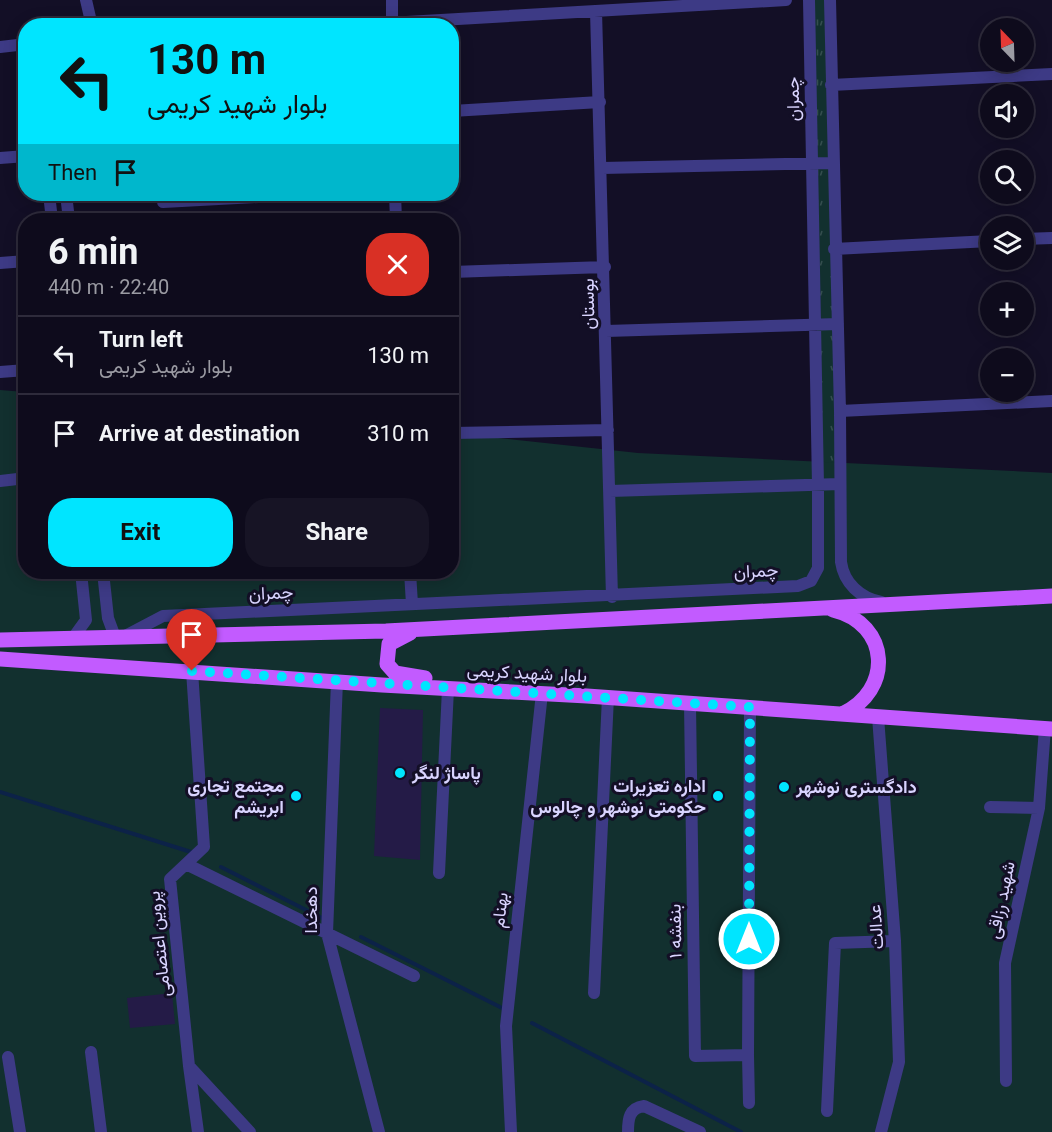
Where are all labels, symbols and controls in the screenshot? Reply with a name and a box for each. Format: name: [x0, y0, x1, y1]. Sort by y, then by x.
north arrow: [980, 18, 1034, 72]
map controls: [980, 18, 1034, 402]
text: 130 m: [147, 35, 266, 84]
icon: left: [48, 42, 126, 120]
street label: چمران: [782, 77, 805, 121]
button: sound: [980, 84, 1034, 138]
text: بلوار شهید کریمی: [147, 88, 328, 120]
button: search: [980, 150, 1034, 204]
icon: arrive: [109, 156, 142, 189]
text: Then: [48, 160, 97, 185]
button: layers: [980, 216, 1034, 270]
text: 6 min: [48, 231, 139, 273]
button: close: [366, 233, 429, 296]
text: 440 m · 22:40: [48, 275, 169, 299]
street label: بوستان: [577, 278, 599, 330]
button: +: [980, 282, 1034, 336]
text: Turn left: [99, 327, 183, 352]
icon: left: [48, 339, 81, 372]
text: 130 m: [367, 343, 429, 368]
button: −: [980, 348, 1034, 402]
text: بلوار شهید کریمی: [99, 354, 233, 378]
icon: arrive: [48, 417, 81, 450]
text: Arrive at destination: [99, 421, 300, 446]
text: 310 m: [367, 421, 429, 446]
button: Exit: [48, 498, 233, 567]
button: Share: [245, 498, 429, 567]
street label: چمران: [733, 559, 779, 584]
street label: چمران: [248, 581, 294, 606]
pin: [166, 609, 217, 671]
icon: arrive: [175, 618, 208, 651]
street label: بلوار شهید کریمی: [466, 659, 588, 687]
place label: پاساژ لنگر: [411, 762, 481, 785]
marker: پاساژ لنگر: [393, 766, 407, 780]
place label: مجتمع تجاری ابریشم: [187, 775, 284, 819]
place label: اداره تعزیرات حکومتی نوشهر و چالوس: [530, 775, 706, 819]
place label: دادگستری نوشهر: [795, 776, 917, 798]
marker: دادگستری نوشهر: [777, 780, 791, 794]
marker: مجتمع تجاری ابریشم: [289, 789, 303, 803]
marker: اداره تعزیرات حکومتی نوشهر و چالوس: [711, 789, 725, 803]
street label: شهید رزاقی: [982, 859, 1020, 941]
street label: دهخدا: [300, 886, 321, 934]
street label: پروین اعتصامی: [142, 890, 176, 998]
street label: بهنام: [487, 891, 514, 929]
street label: بنفشه ۱: [664, 904, 685, 958]
street label: عدالت: [863, 904, 888, 950]
position arrow: [717, 907, 781, 971]

